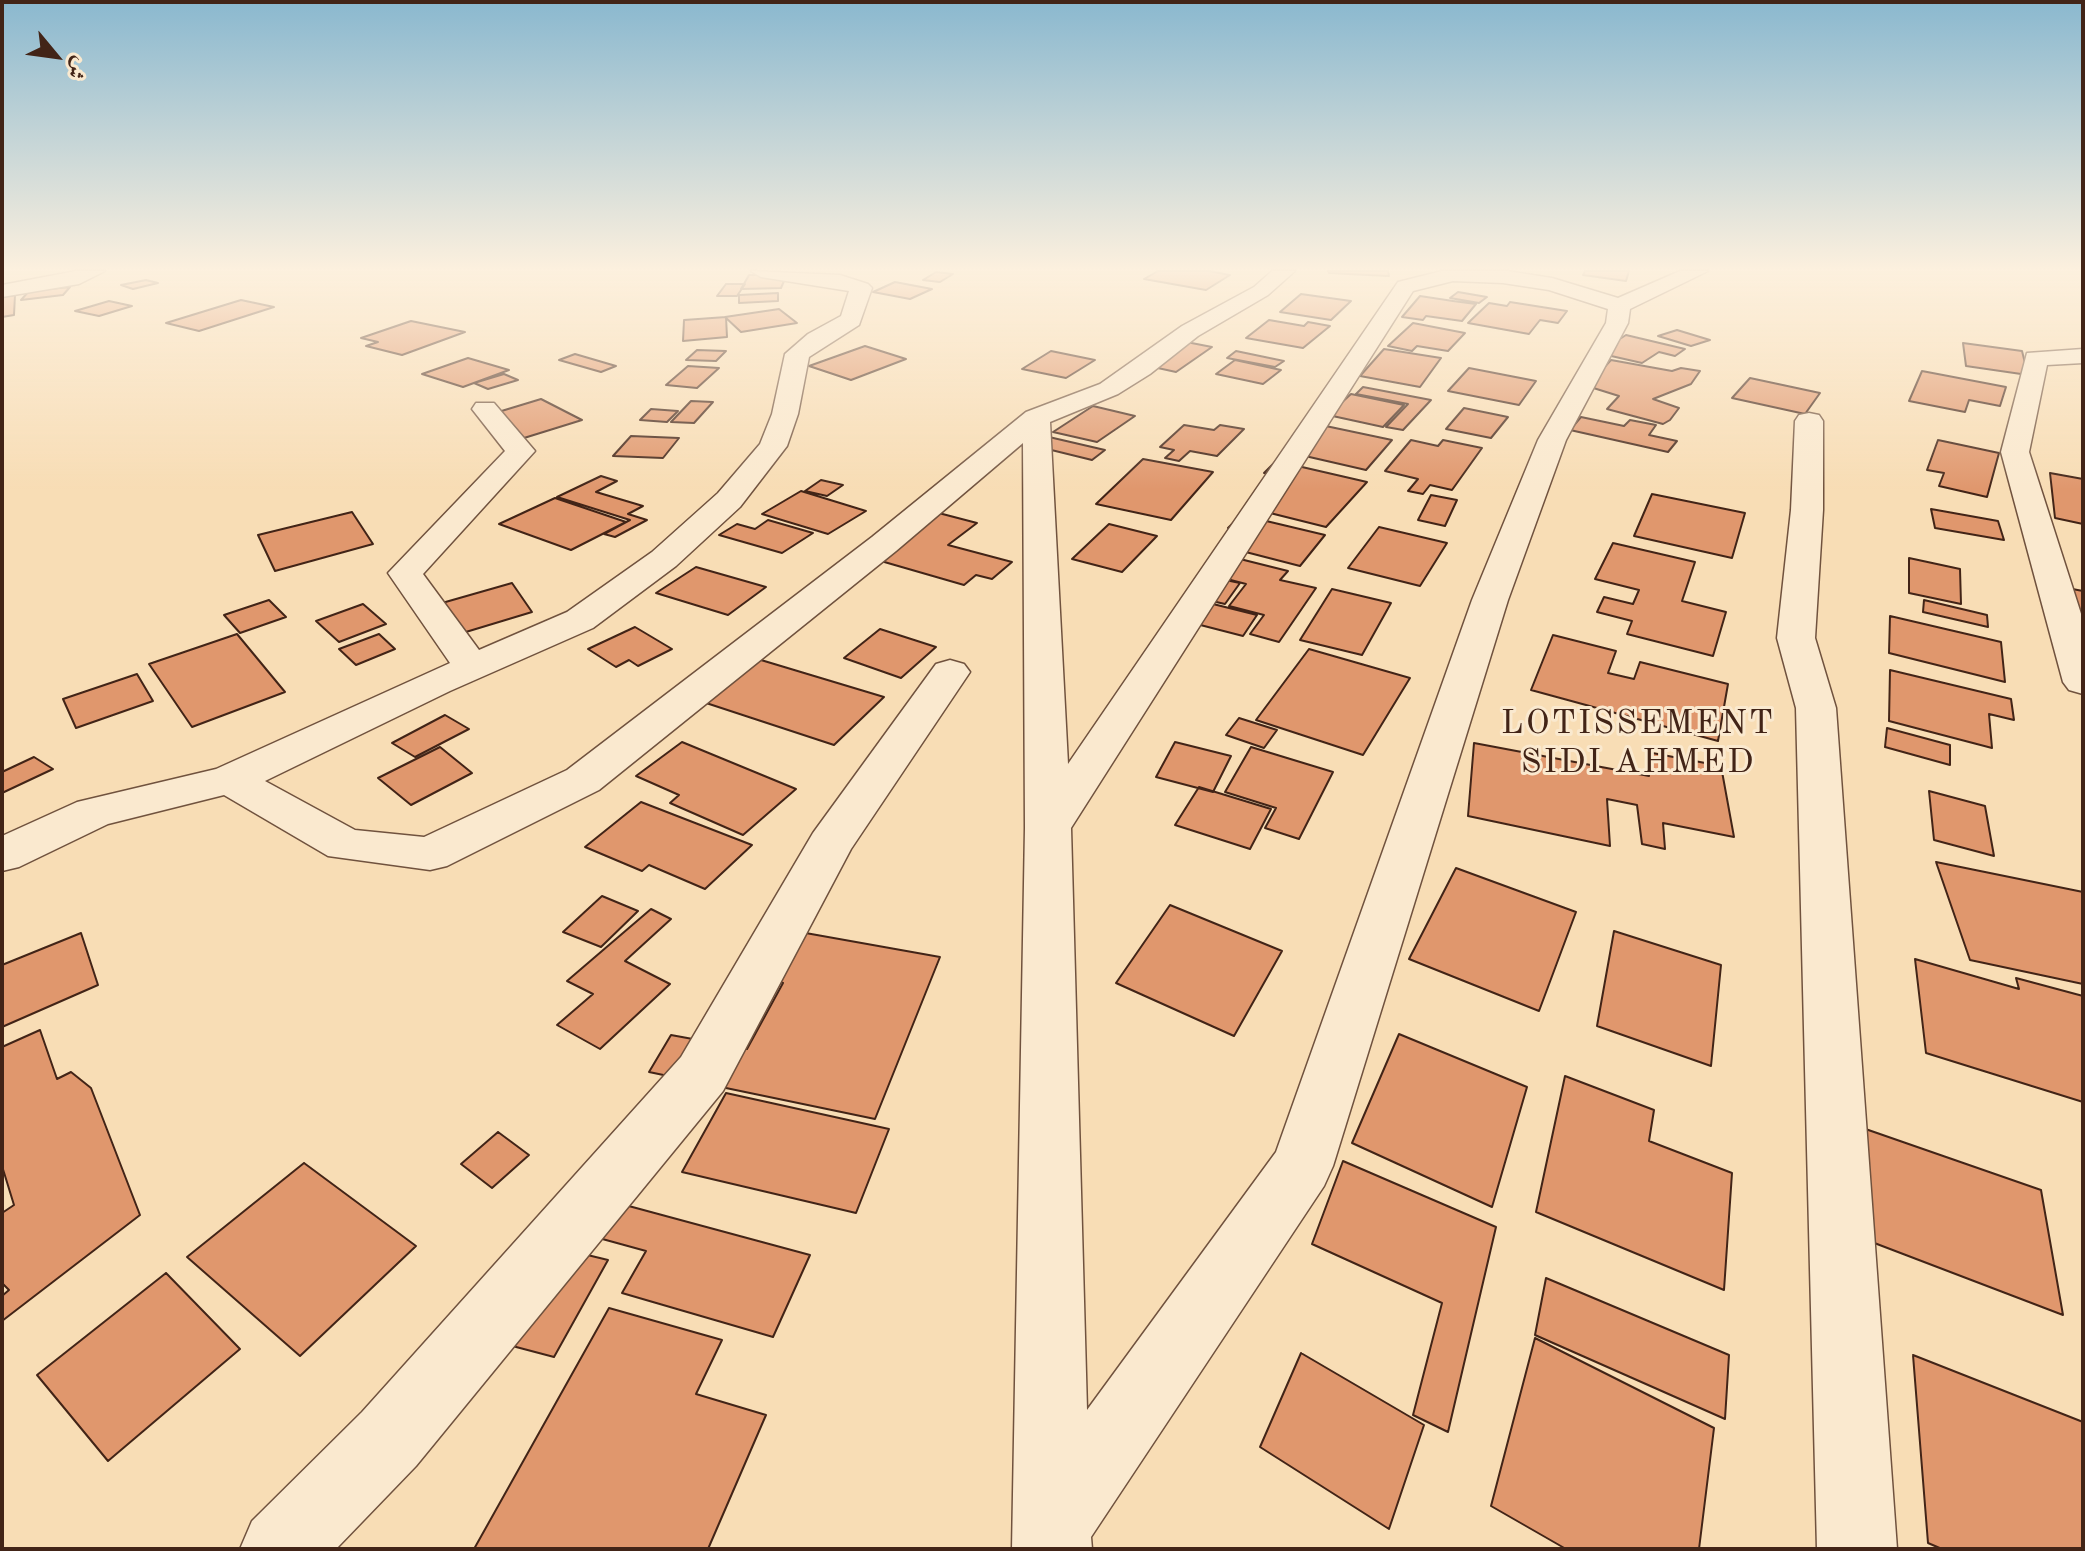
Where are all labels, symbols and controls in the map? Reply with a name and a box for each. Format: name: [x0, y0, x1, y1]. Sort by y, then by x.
north arrow: [16, 16, 96, 96]
text: ش: [62, 53, 92, 83]
district label: LOTISSEMENT SIDI AHMED: [1501, 704, 1775, 784]

